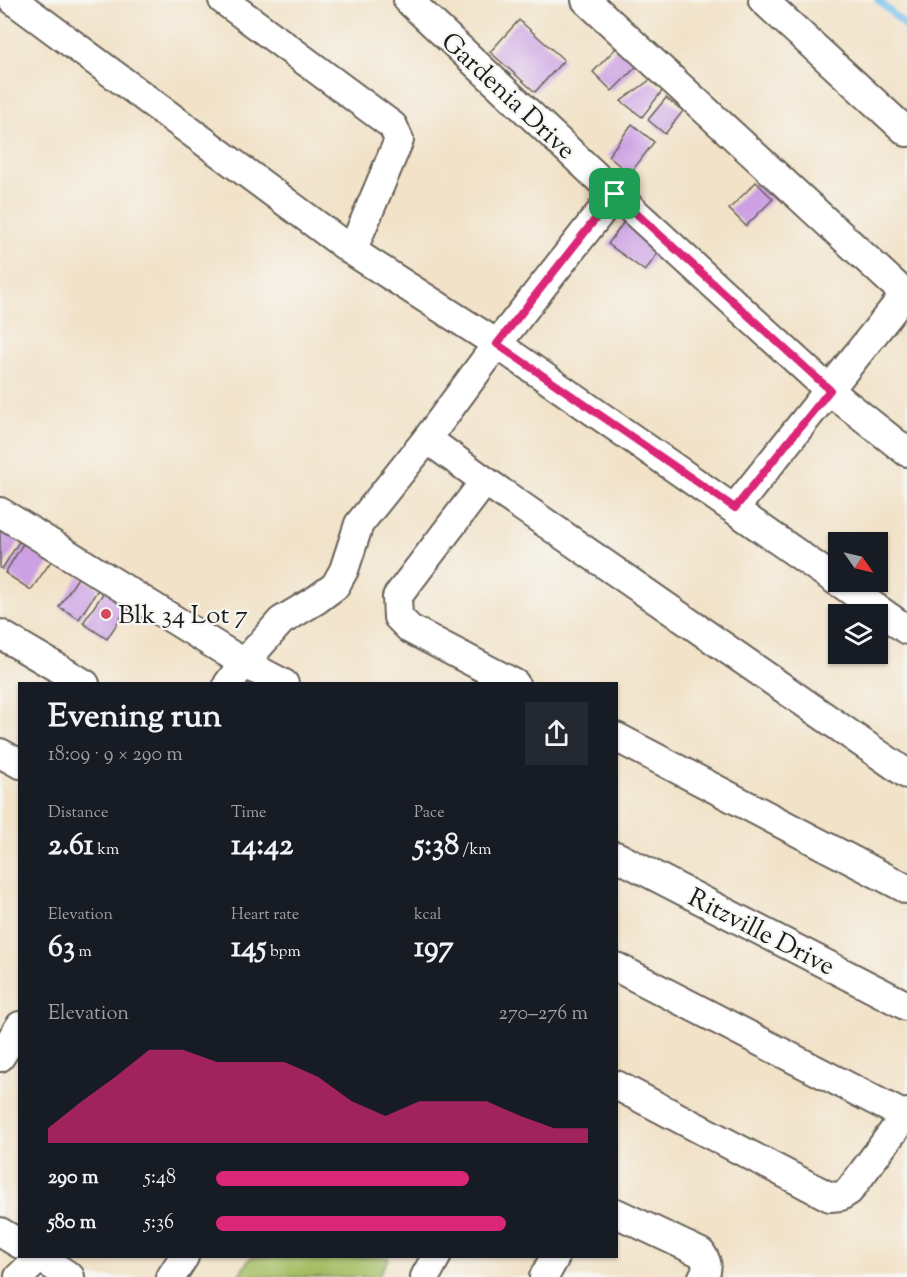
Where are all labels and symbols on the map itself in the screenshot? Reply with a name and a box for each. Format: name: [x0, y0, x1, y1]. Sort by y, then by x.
street label: Gardenia Drive: [432, 25, 583, 169]
pin: [589, 168, 640, 219]
north arrow: [828, 532, 888, 592]
place label: Blk 34 Lot 7: [118, 598, 248, 635]
marker: Blk 34 Lot 7: [99, 607, 113, 621]
street label: Ritzville Drive: [681, 880, 841, 986]

